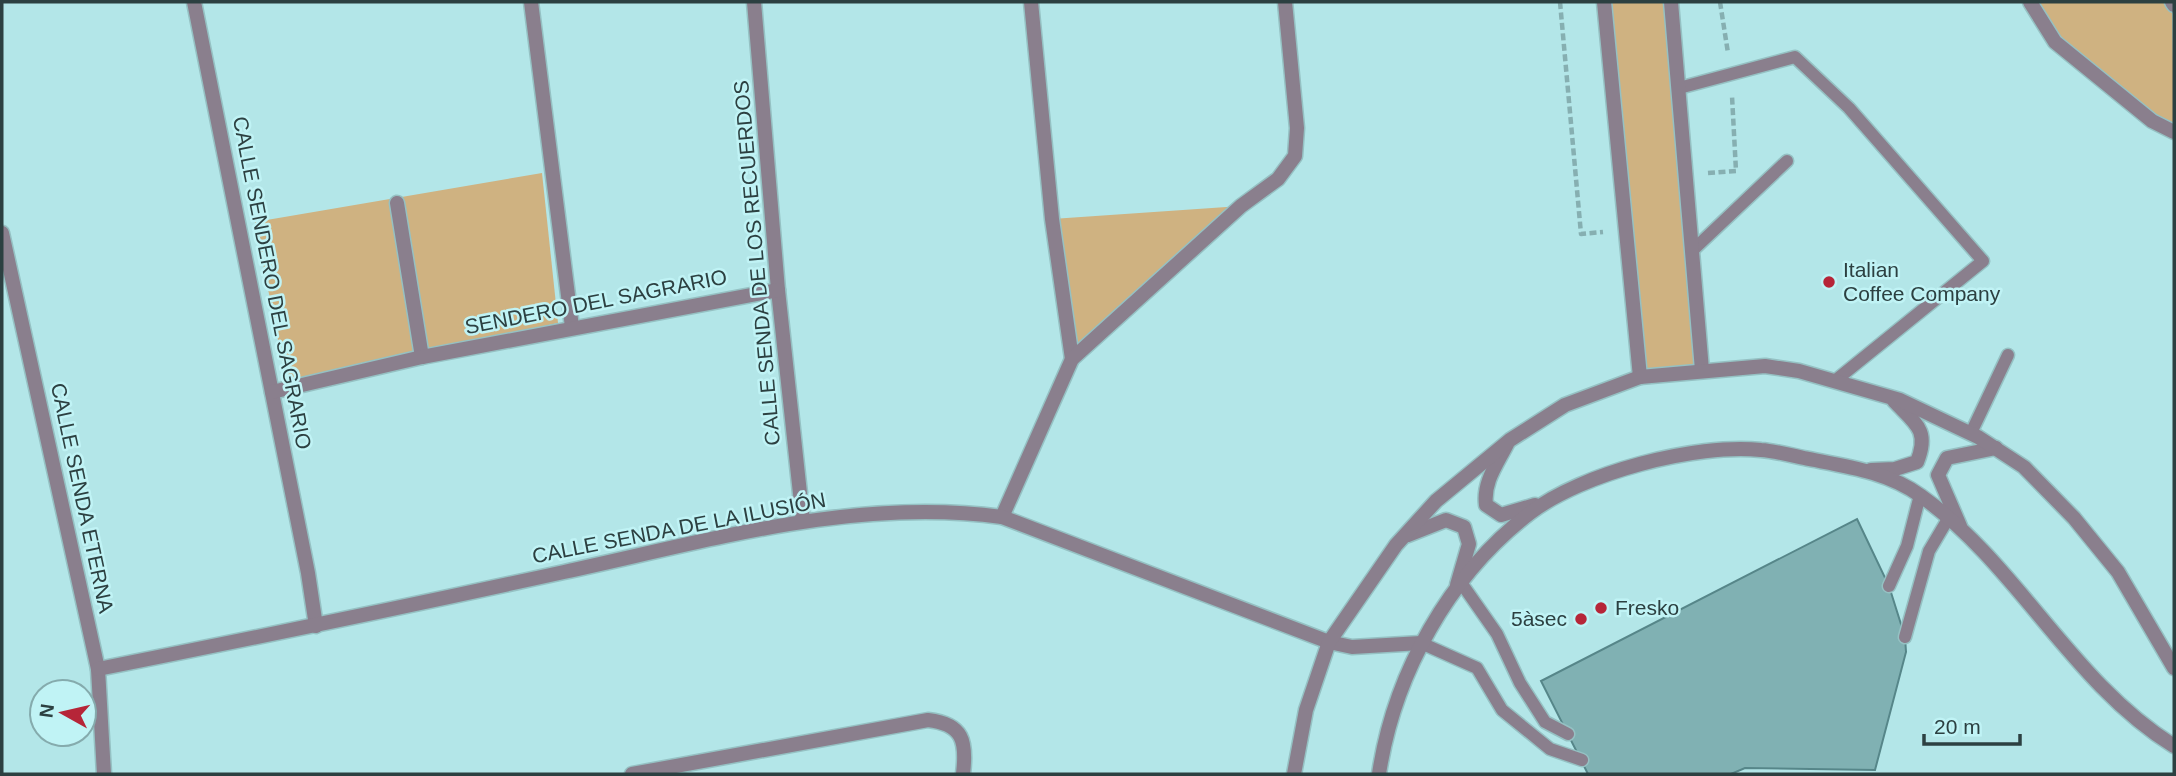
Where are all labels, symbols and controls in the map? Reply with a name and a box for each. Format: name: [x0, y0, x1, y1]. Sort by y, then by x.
street label: CALLE SENDA DE LOS RECUERDOS: [729, 80, 784, 447]
street label: CALLE SENDERO DEL SAGRARIO: [229, 114, 316, 451]
place label: Italian Coffee Company: [1843, 258, 2001, 305]
street label: SENDERO DEL SAGRARIO: [463, 265, 729, 338]
marker: Italian Coffee Company: [1821, 274, 1837, 290]
street label: CALLE SENDA ETERNA: [47, 381, 118, 615]
street label: CALLE SENDA DE LA ILUSIÓN: [530, 488, 828, 567]
place label: Fresko: [1615, 596, 1679, 619]
marker: Fresko: [1593, 600, 1609, 616]
place label: 5àsec: [1511, 607, 1567, 630]
marker: 5àsec: [1573, 611, 1589, 627]
north arrow: [28, 678, 98, 748]
text: N: [35, 702, 58, 719]
scale bar: [1924, 702, 2020, 746]
text: 20 m: [1934, 715, 1981, 738]

